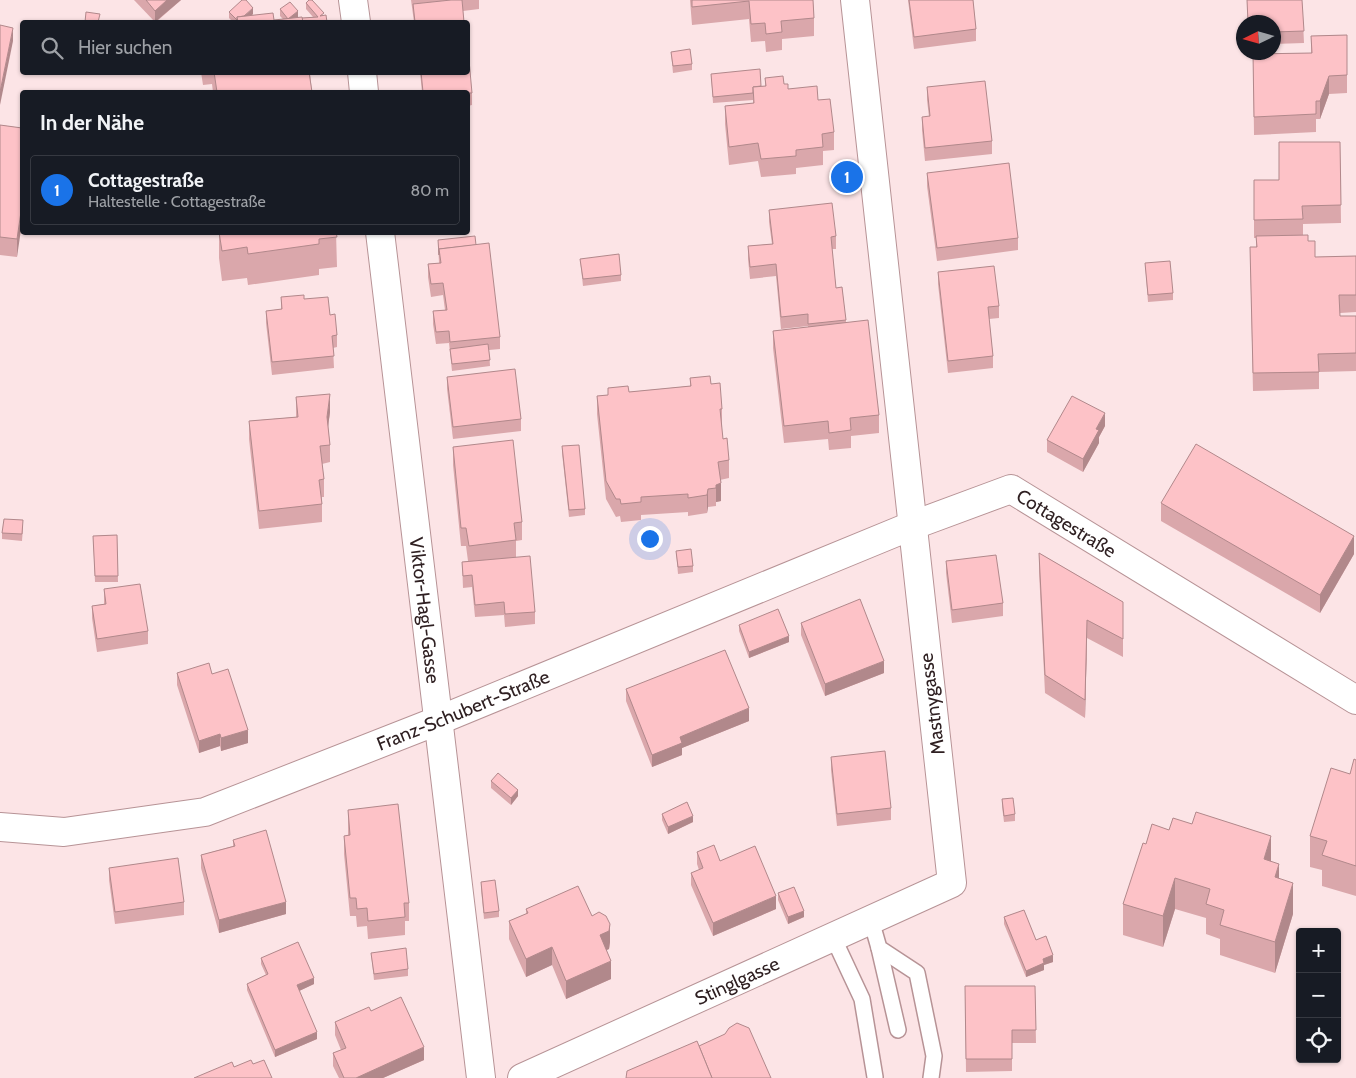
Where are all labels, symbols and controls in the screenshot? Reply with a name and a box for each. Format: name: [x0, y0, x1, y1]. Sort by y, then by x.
north arrow: [1236, 15, 1281, 60]
search box: [20, 20, 470, 75]
icon: search: [38, 34, 66, 62]
text: Hier suchen: [78, 36, 172, 59]
text: In der Nähe: [40, 110, 144, 135]
pin: 1: [831, 158, 863, 196]
text: Cottagestraße: [88, 169, 204, 192]
text: 1: [54, 181, 60, 200]
text: 80 m: [411, 181, 449, 200]
text: Haltestelle · Cottagestraße: [88, 192, 266, 211]
street label: Cottagestraße: [1012, 484, 1121, 562]
your location: [637, 526, 663, 552]
street label: Viktor-Hagl-Gasse: [405, 536, 445, 685]
street label: Mastnygasse: [914, 651, 950, 756]
street label: Franz-Schubert-Straße: [373, 664, 553, 755]
map controls: [1296, 928, 1341, 1063]
button: +: [1296, 928, 1341, 973]
street label: Stinglgasse: [691, 951, 783, 1010]
button: −: [1296, 973, 1341, 1018]
button: locate: [1296, 1018, 1341, 1063]

